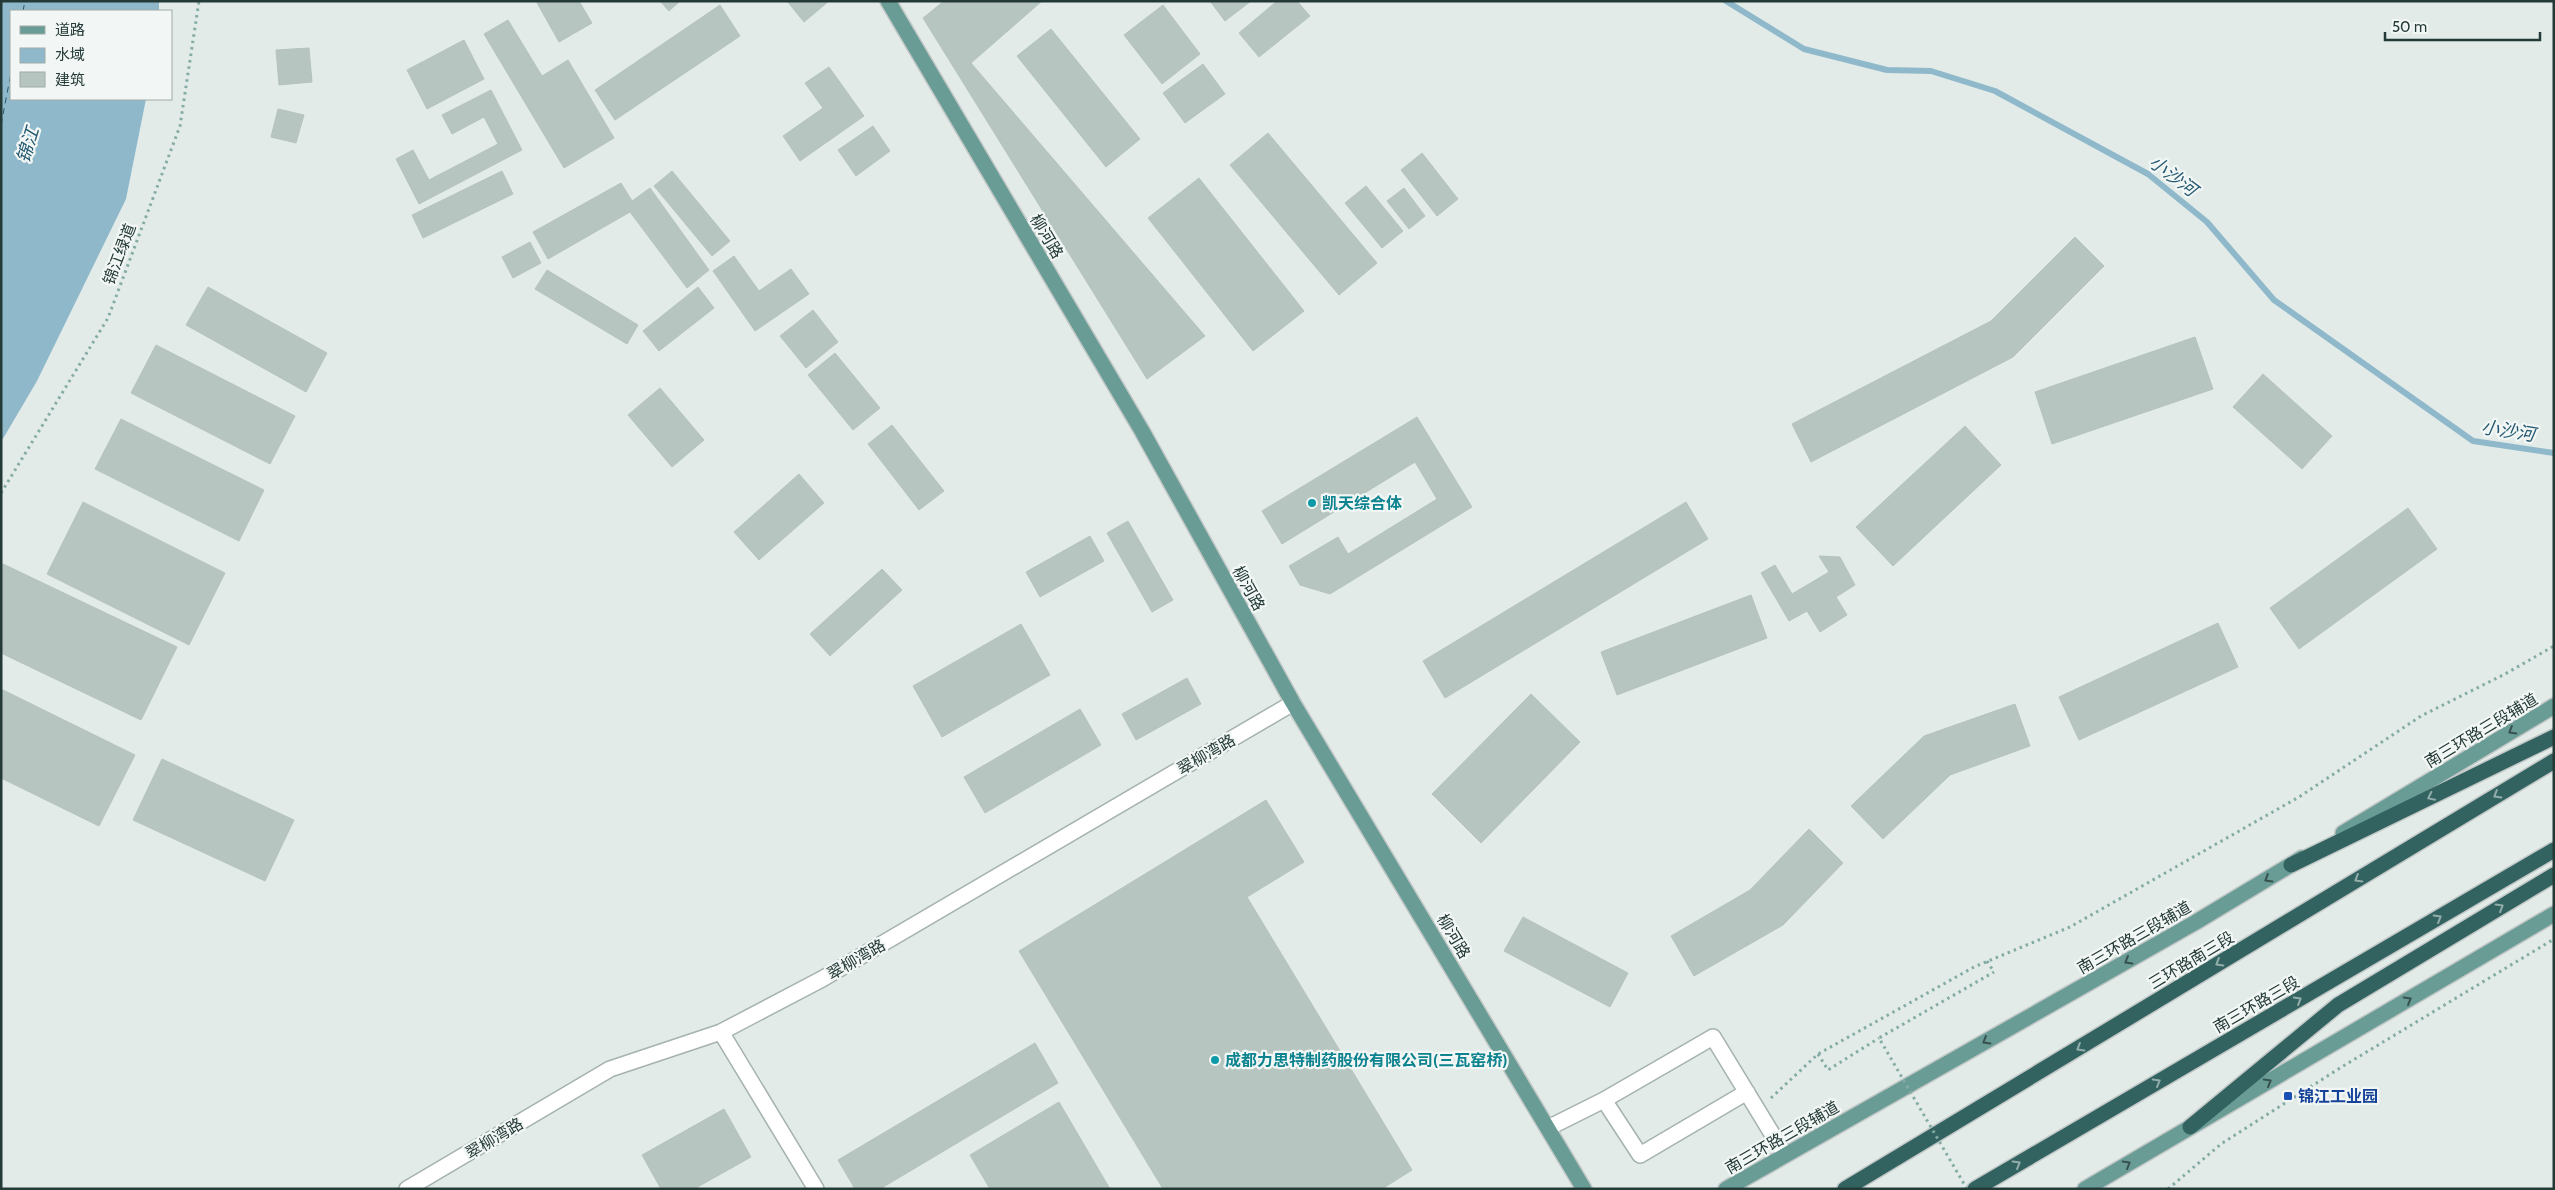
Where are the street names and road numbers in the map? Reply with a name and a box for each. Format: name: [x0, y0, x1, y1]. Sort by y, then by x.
street label: 柳河路: [1026, 211, 1067, 262]
street label: 锦江绿道: [99, 221, 140, 287]
street label: 柳河路: [1229, 563, 1269, 614]
street label: 南三环路三段辅道: [2421, 689, 2541, 772]
street label: 翠柳湾路: [1174, 730, 1239, 779]
street label: 南三环路三段辅道: [2074, 897, 2194, 978]
street label: 柳河路: [1433, 911, 1474, 962]
street label: 三环路南三段: [2145, 928, 2237, 993]
street label: 翠柳湾路: [824, 935, 889, 984]
street label: 南三环路三段: [2210, 972, 2303, 1037]
street label: 南三环路三段辅道: [1722, 1097, 1842, 1178]
street label: 翠柳湾路: [462, 1114, 527, 1163]

